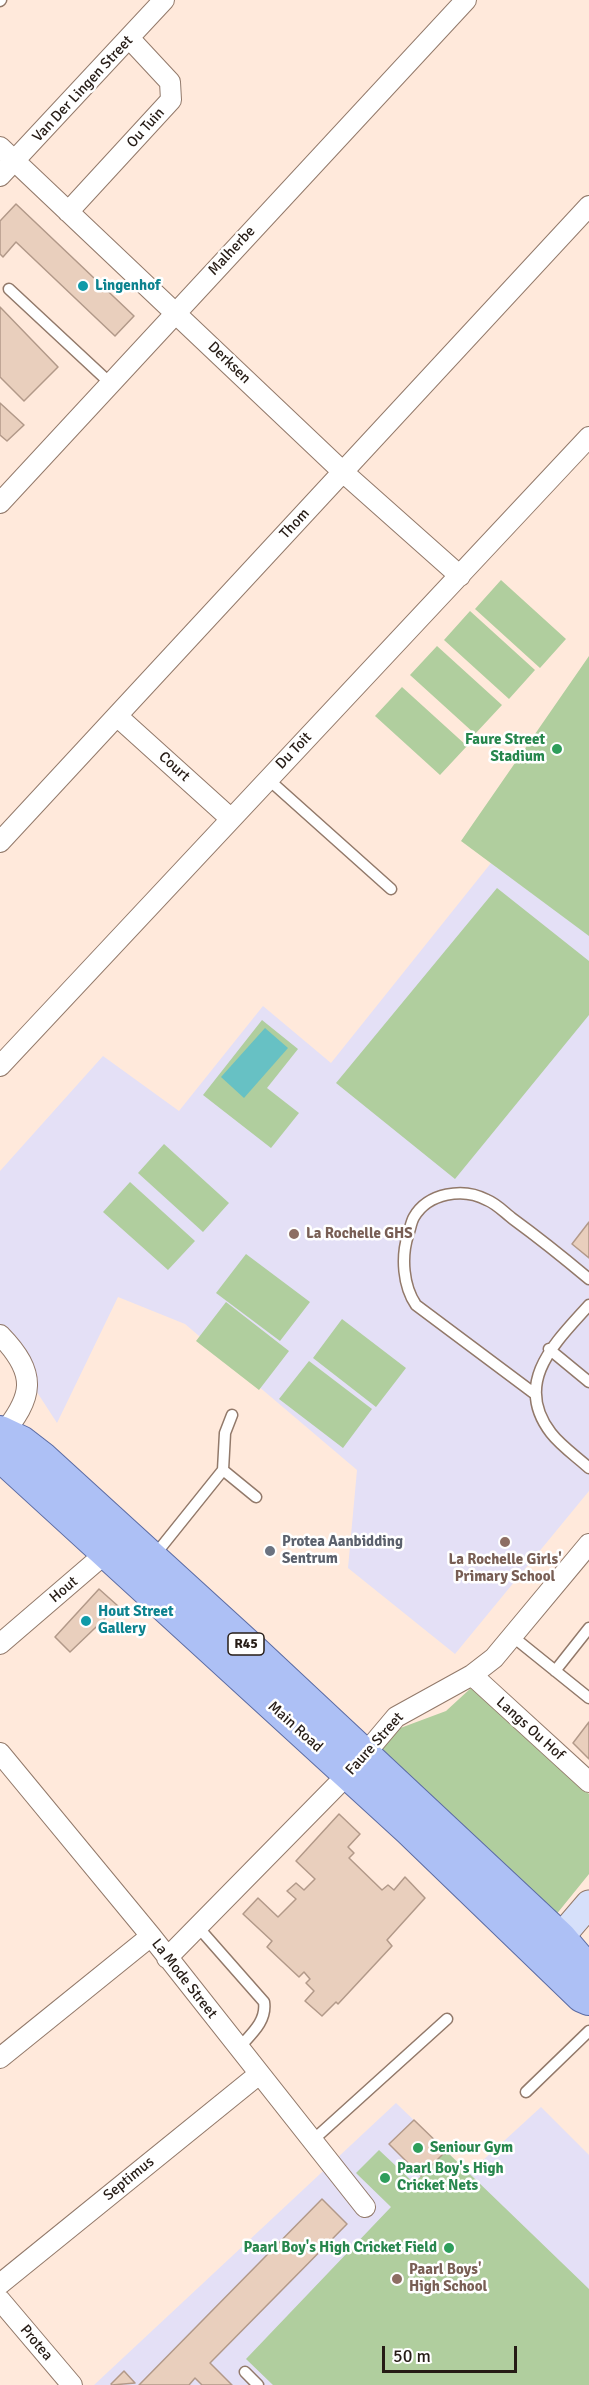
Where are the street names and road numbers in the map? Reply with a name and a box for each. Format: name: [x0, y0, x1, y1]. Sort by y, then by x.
street label: Van Der Lingen Street: [29, 32, 137, 146]
street label: Ou Tuin: [123, 104, 169, 152]
street label: Malherbe: [205, 223, 259, 279]
street label: Derksen: [204, 338, 254, 388]
street label: Thom: [276, 505, 314, 543]
street label: Du Toit: [272, 729, 316, 773]
street label: Court: [155, 748, 193, 786]
street label: Hout: [46, 1573, 82, 1607]
road number: R45: [228, 1633, 264, 1655]
street label: Langs Ou Hof: [492, 1694, 568, 1764]
street label: Main Road: [264, 1698, 326, 1756]
street label: Faure Street: [342, 1709, 408, 1779]
street label: La Mode Street: [147, 1936, 221, 2022]
street label: Septimus: [100, 2153, 158, 2205]
street label: Protea: [16, 2321, 56, 2365]

